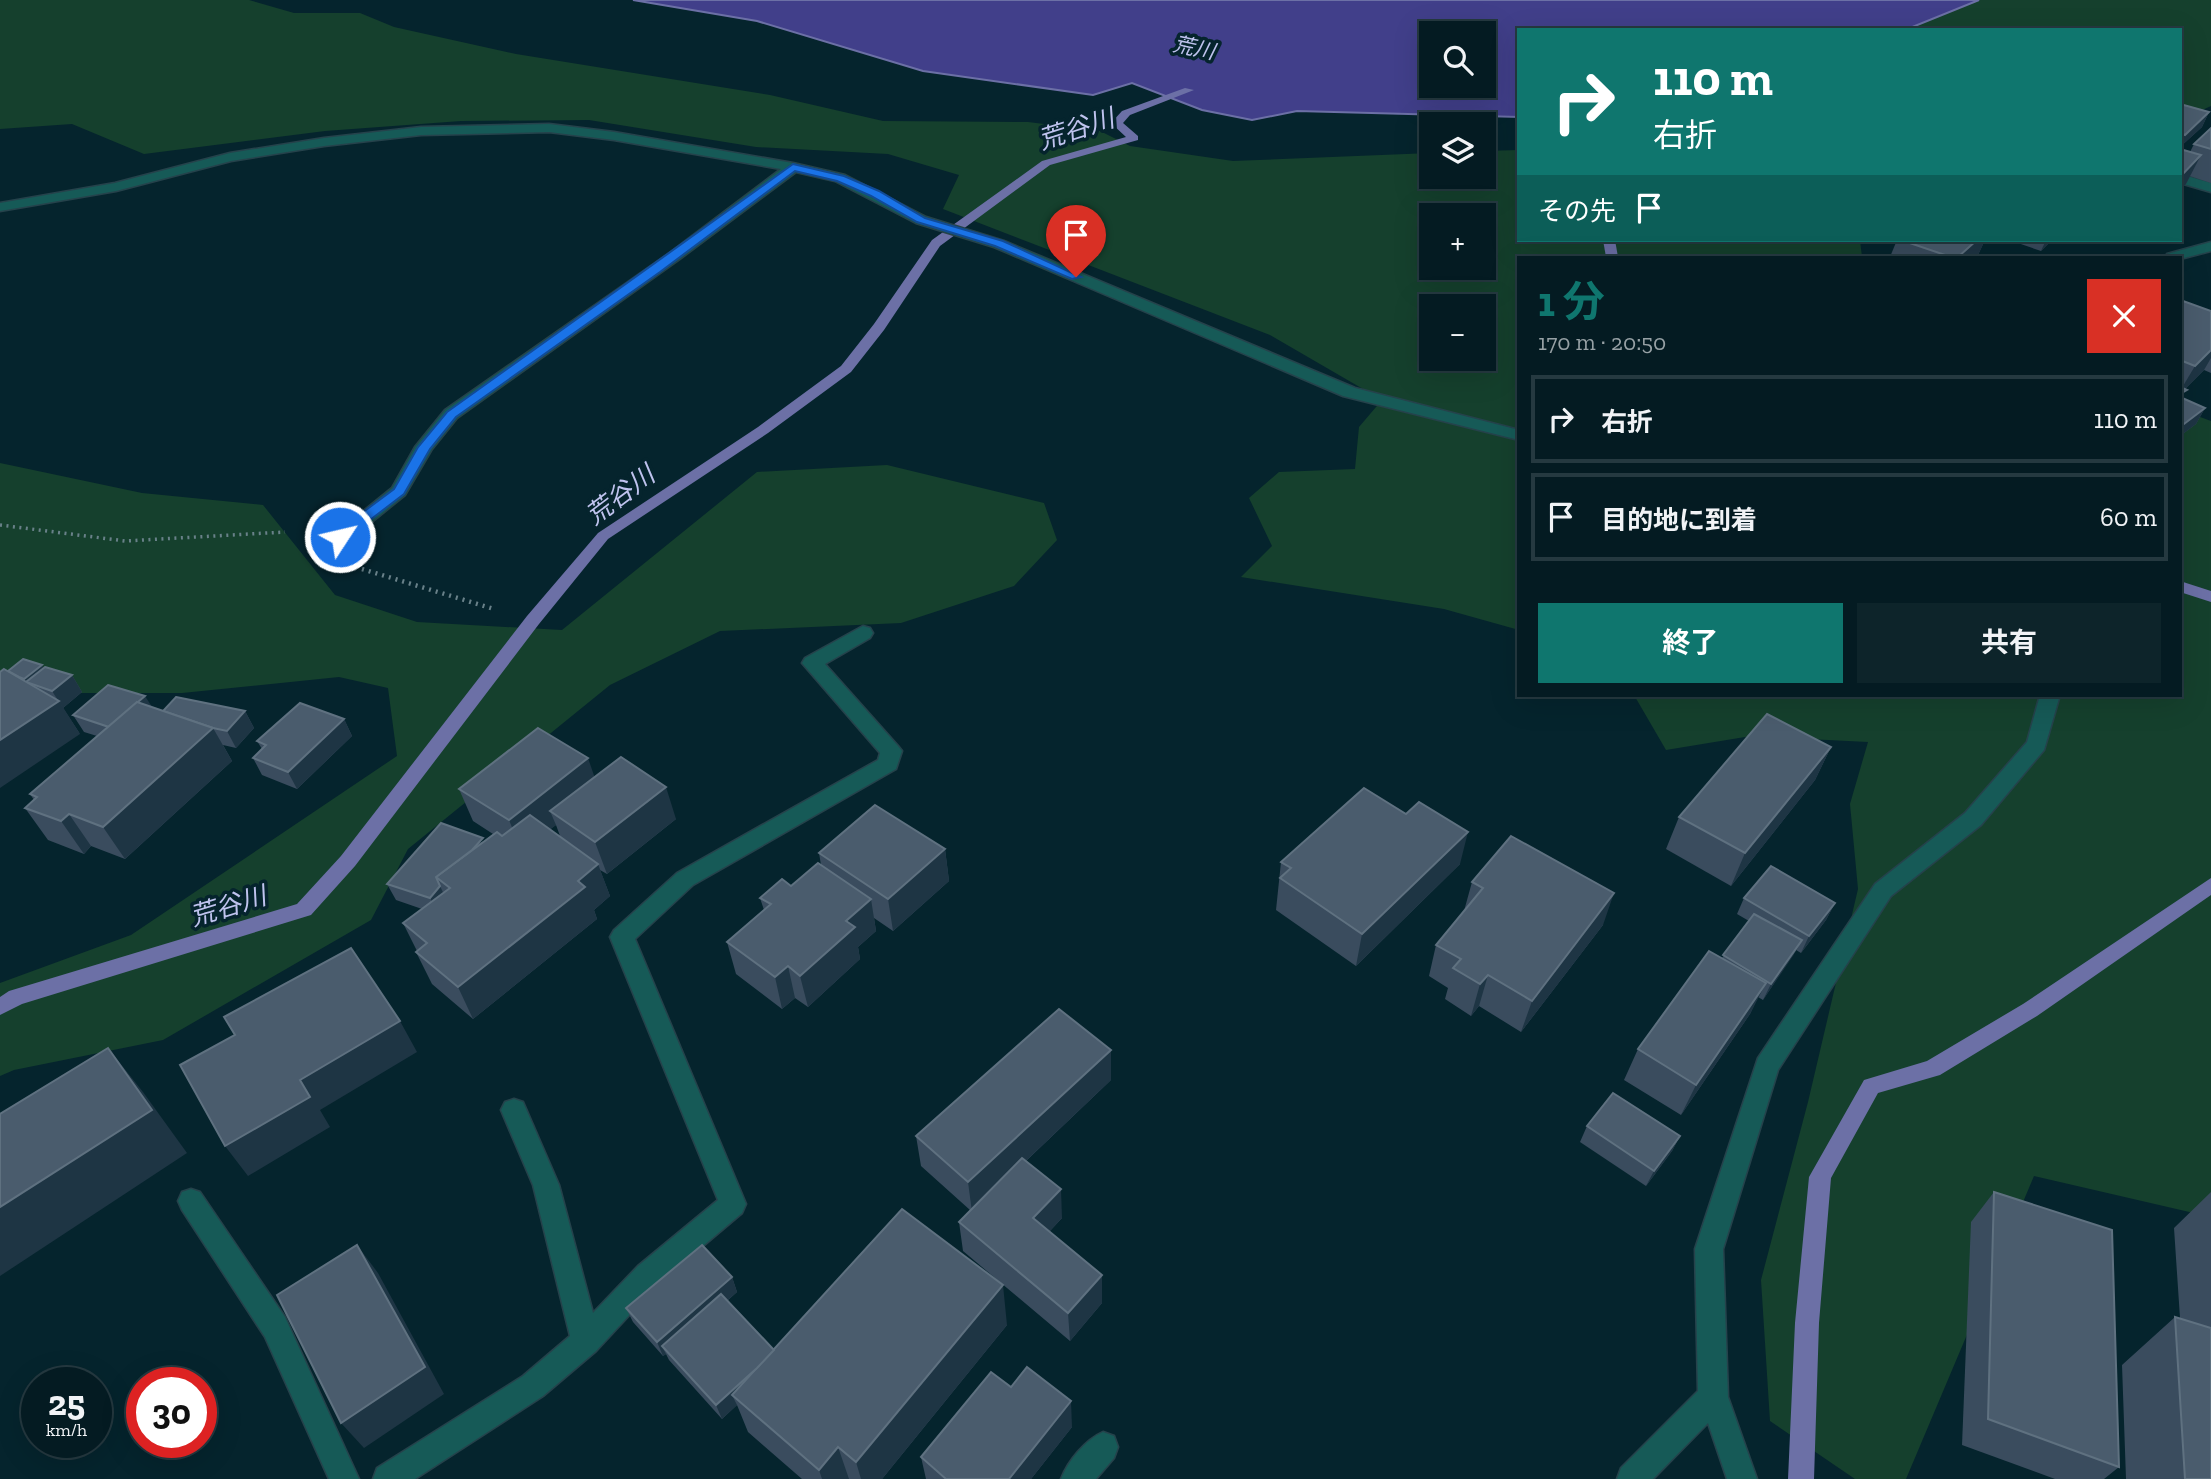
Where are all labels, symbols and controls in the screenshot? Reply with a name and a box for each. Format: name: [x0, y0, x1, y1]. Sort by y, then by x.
map controls: [1419, 21, 1496, 371]
button: search: [1419, 21, 1496, 98]
water label: 荒川: [1171, 31, 1219, 65]
text: 110 m: [1653, 49, 1773, 108]
icon: right: [1538, 56, 1629, 147]
water label: 荒谷川: [1034, 101, 1121, 156]
button: layers: [1419, 112, 1496, 189]
text: 右折: [1653, 116, 1717, 154]
icon: arrive: [1630, 189, 1668, 227]
text: その先: [1538, 195, 1616, 227]
button: +: [1419, 203, 1496, 280]
pin: [1046, 205, 1106, 277]
icon: arrive: [1057, 216, 1095, 254]
text: 1 分: [1538, 276, 1605, 327]
button: close: [2087, 279, 2161, 353]
button: −: [1419, 294, 1496, 371]
text: 170 m · 20:50: [1538, 328, 1666, 356]
icon: right: [1542, 400, 1580, 438]
text: 110 m: [2094, 403, 2157, 435]
text: 右折: [1601, 406, 1653, 438]
water label: 荒谷川: [579, 457, 663, 531]
icon: arrive: [1542, 498, 1580, 536]
position arrow: [303, 500, 377, 574]
text: 60 m: [2100, 501, 2157, 533]
text: 目的地に到着: [1601, 504, 1757, 536]
button: 終了: [1538, 603, 1843, 683]
button: 共有: [1857, 603, 2161, 683]
water label: 荒谷川: [186, 878, 273, 933]
speed limit sign: 30: [126, 1367, 217, 1458]
text: 25: [48, 1382, 85, 1424]
text: km/h: [46, 1419, 87, 1441]

